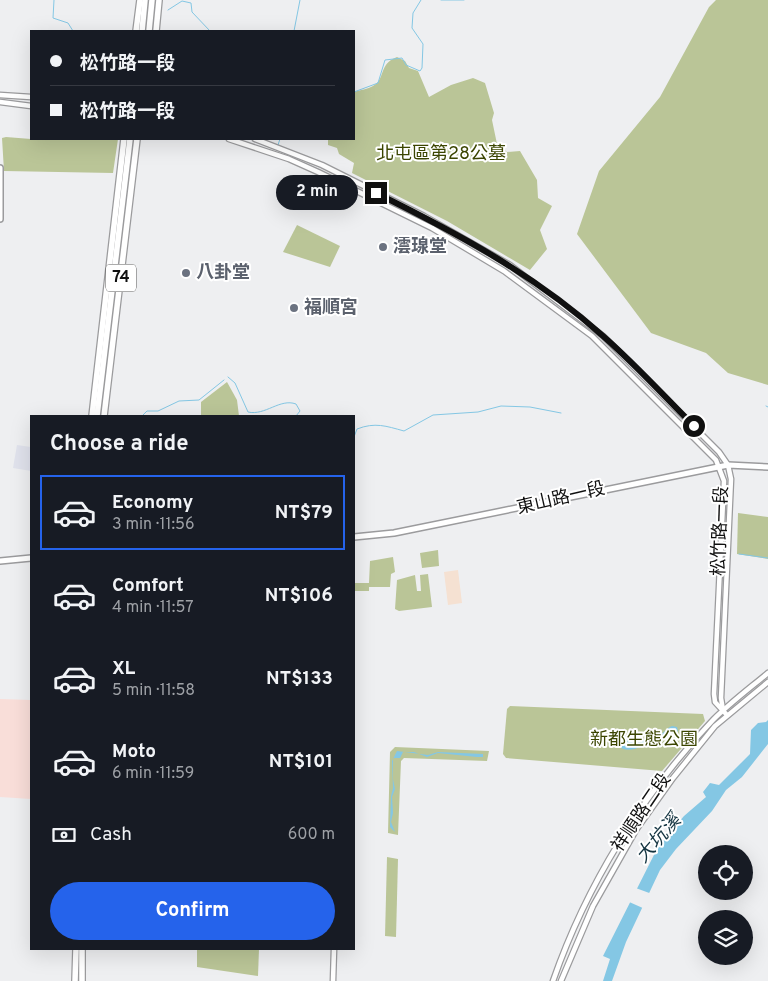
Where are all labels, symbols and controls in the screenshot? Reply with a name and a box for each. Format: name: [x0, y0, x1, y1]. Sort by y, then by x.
text: 松竹路一段: [80, 52, 175, 76]
text: 松竹路一段: [80, 100, 175, 124]
park label: 北屯區第28公墓: [376, 143, 506, 166]
callout: 2 min: [276, 176, 358, 210]
text: 2 min: [296, 182, 338, 202]
route end: [365, 182, 387, 204]
place label: 澐瑔堂: [393, 235, 447, 259]
marker: 澐瑔堂: [377, 241, 389, 253]
place label: 八卦堂: [196, 262, 250, 285]
road number: 74: [106, 264, 136, 292]
marker: 八卦堂: [180, 267, 192, 279]
place label: 福順宮: [304, 297, 358, 320]
marker: 福順宮: [288, 302, 300, 314]
route start: [683, 415, 705, 437]
text: Choose a ride: [50, 431, 188, 458]
street label: 東山路一段: [515, 478, 607, 520]
street label: 松竹路一段: [708, 486, 734, 576]
icon: car: [52, 490, 97, 535]
text: Economy: [112, 491, 193, 515]
text: NT$79: [275, 501, 333, 525]
text: 3 min · 11:56: [112, 515, 195, 535]
icon: car: [52, 573, 97, 618]
text: Comfort: [112, 574, 184, 598]
text: NT$106: [265, 584, 333, 608]
text: 4 min · 11:57: [112, 598, 194, 618]
icon: car: [52, 656, 97, 701]
text: XL: [112, 657, 135, 681]
text: NT$133: [266, 667, 333, 691]
text: 5 min · 11:58: [112, 681, 195, 701]
park label: 新都生態公園: [590, 729, 698, 752]
icon: car: [52, 739, 97, 784]
text: Moto: [112, 740, 156, 764]
text: NT$101: [269, 750, 333, 774]
text: 6 min · 11:59: [112, 764, 194, 784]
street label: 祥順路二段: [607, 769, 677, 857]
water label: 大坑溪: [631, 807, 689, 868]
icon: cash: [50, 821, 78, 849]
text: Cash: [90, 823, 132, 847]
text: 600 m: [288, 825, 335, 845]
map controls: [698, 845, 753, 965]
button: locate: [698, 845, 753, 900]
button: Confirm: [50, 882, 335, 940]
button: layers: [698, 910, 753, 965]

